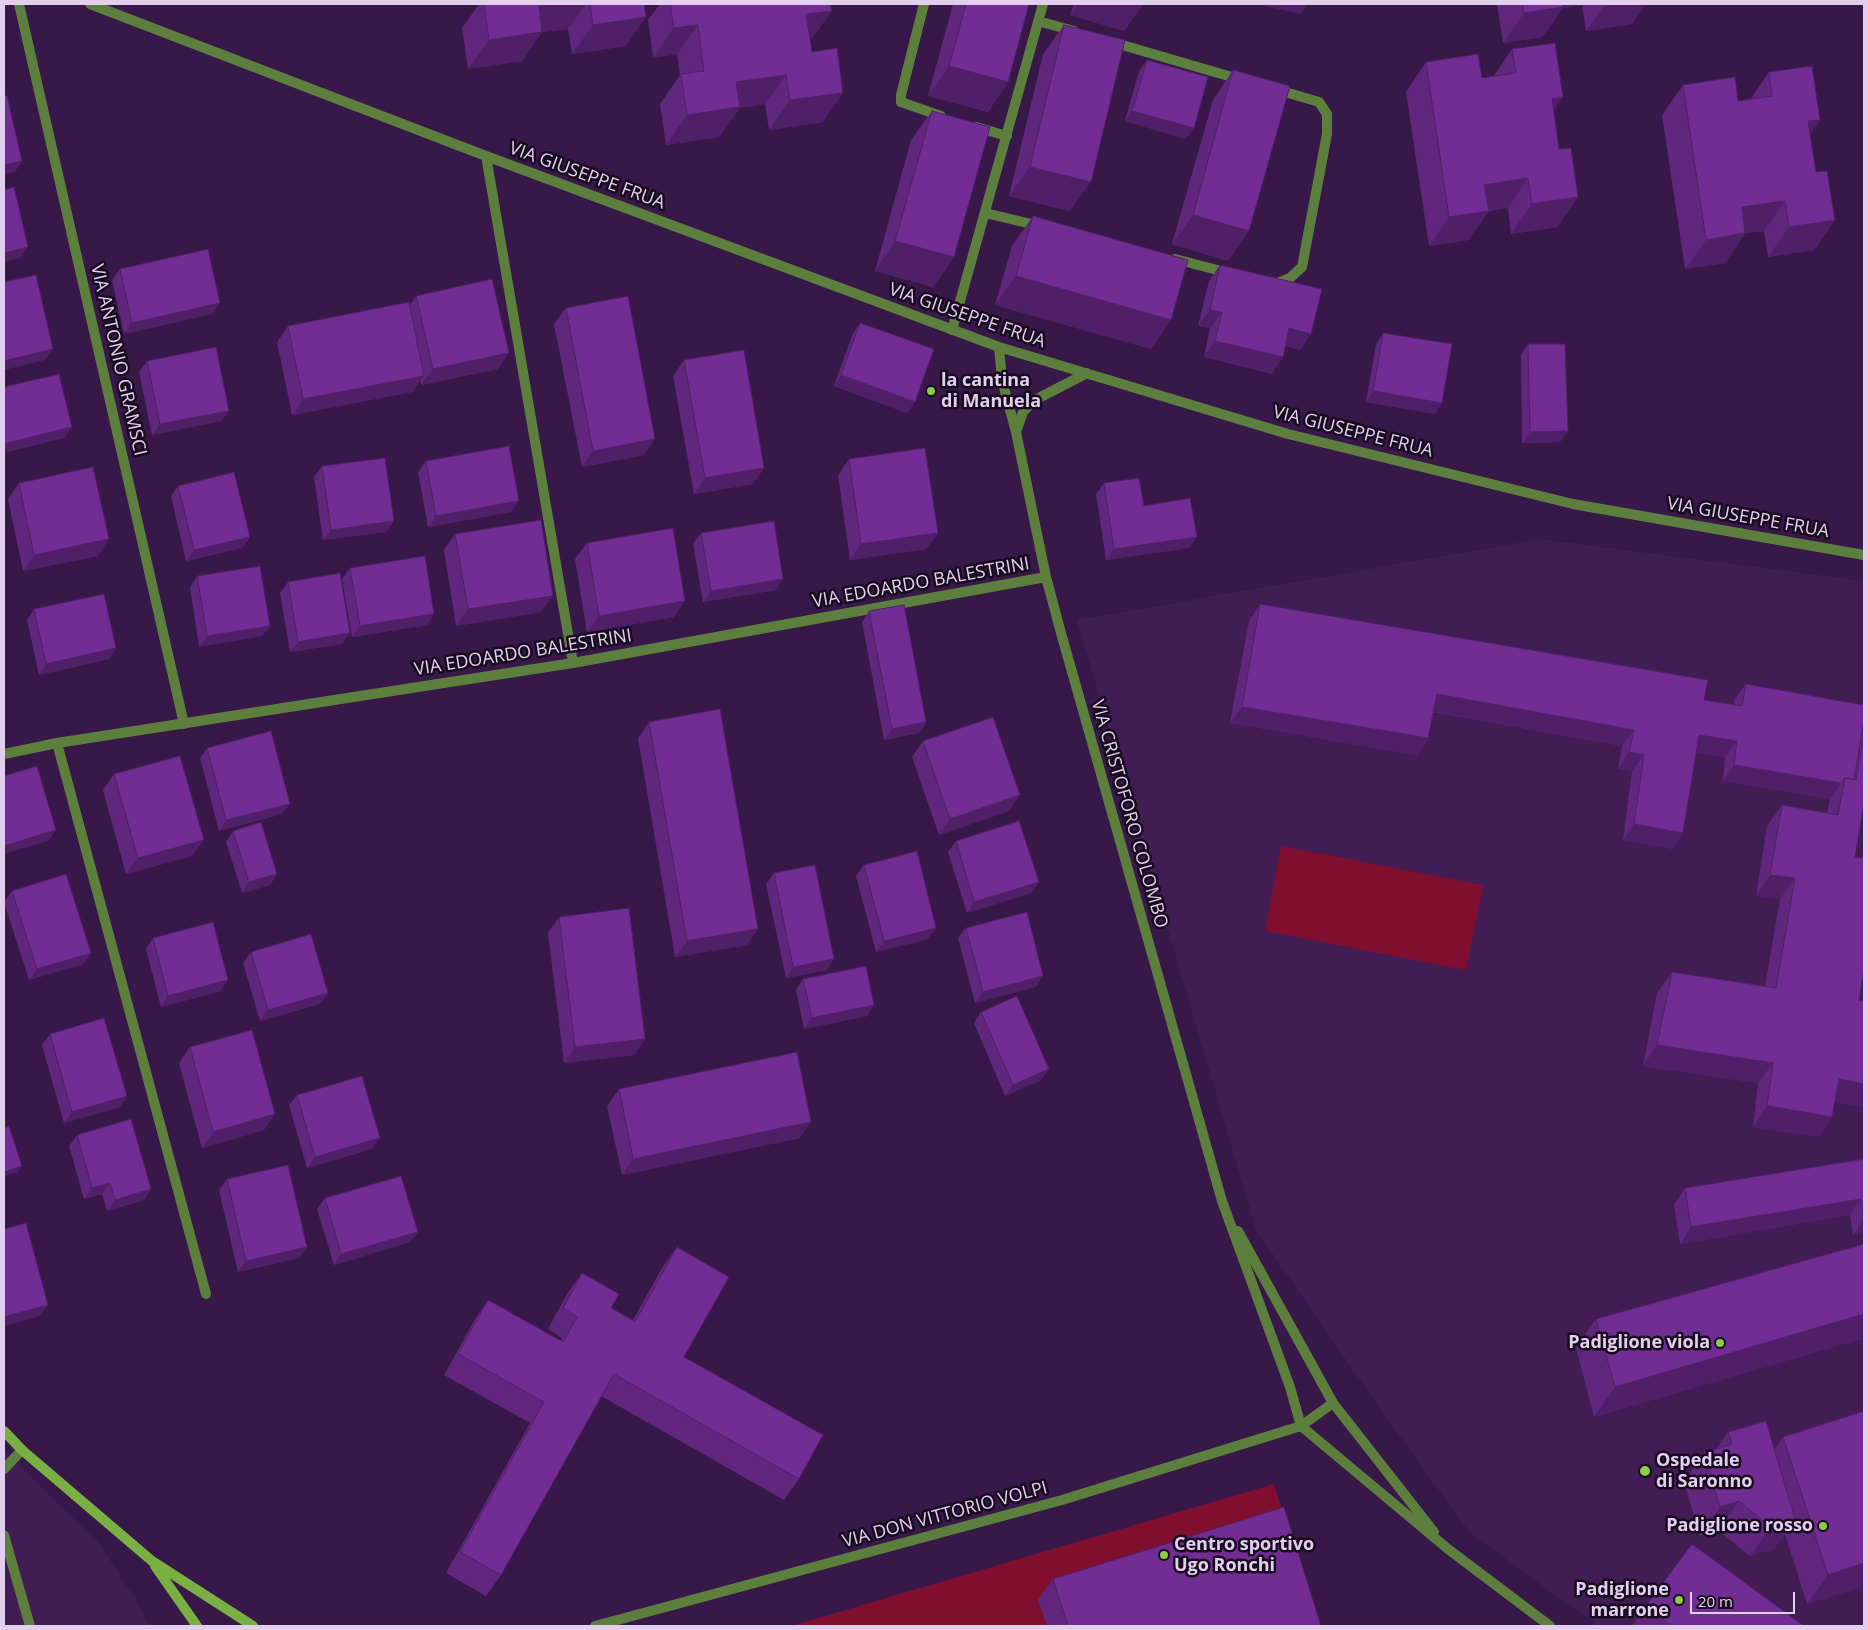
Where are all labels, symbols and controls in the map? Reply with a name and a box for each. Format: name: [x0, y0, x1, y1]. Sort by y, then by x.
street label: VIA GIUSEPPE FRUA: [506, 138, 668, 214]
street label: VIA ANTONIO GRAMSCI: [85, 262, 151, 458]
street label: VIA GIUSEPPE FRUA: [886, 279, 1048, 353]
place label: la cantina di Manuela: [941, 370, 1041, 412]
marker: la cantina di Manuela: [925, 385, 937, 397]
street label: VIA GIUSEPPE FRUA: [1271, 402, 1435, 462]
street label: VIA GIUSEPPE FRUA: [1665, 493, 1831, 543]
street label: VIA EDOARDO BALESTRINI: [811, 553, 1031, 613]
street label: VIA EDOARDO BALESTRINI: [413, 625, 633, 681]
street label: VIA CRISTOFORO COLOMBO: [1086, 697, 1172, 931]
place label: Padiglione viola: [1568, 1332, 1710, 1354]
marker: Padiglione viola: [1714, 1337, 1726, 1349]
place label: Ospedale di Saronno: [1656, 1450, 1752, 1492]
marker: Ospedale di Saronno: [1638, 1464, 1652, 1478]
street label: VIA DON VITTORIO VOLPI: [840, 1477, 1050, 1553]
place label: Padiglione rosso: [1666, 1515, 1813, 1537]
marker: Padiglione rosso: [1817, 1520, 1829, 1532]
place label: Centro sportivo Ugo Ronchi: [1174, 1534, 1314, 1576]
marker: Centro sportivo Ugo Ronchi: [1158, 1549, 1170, 1561]
place label: Padiglione marrone: [1575, 1579, 1669, 1622]
scale bar: [1693, 1582, 1798, 1614]
text: 20 m: [1698, 1591, 1733, 1611]
marker: Padiglione marrone: [1673, 1594, 1685, 1606]

